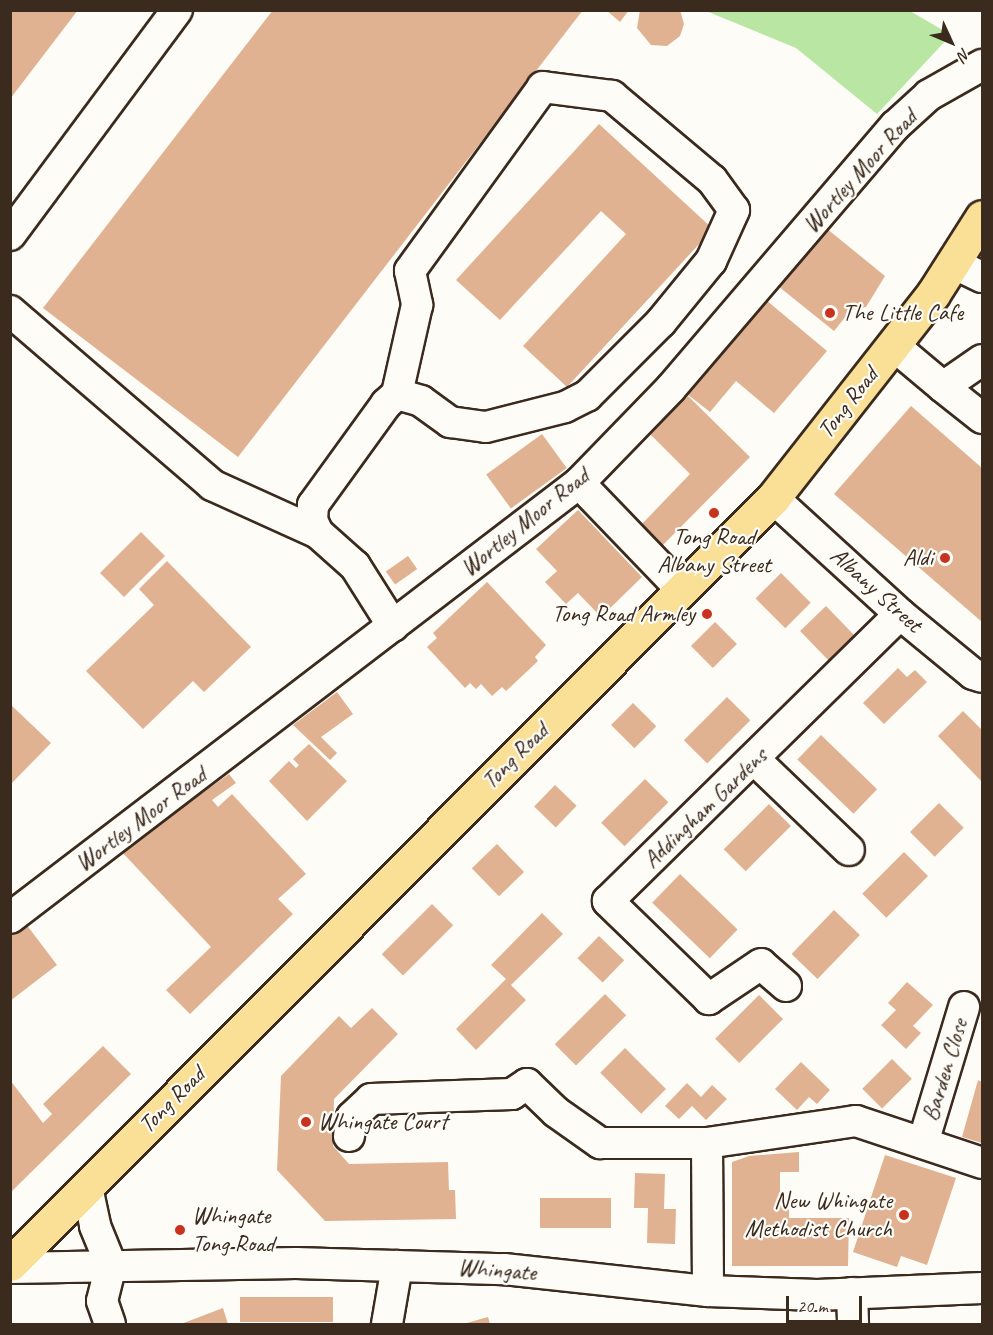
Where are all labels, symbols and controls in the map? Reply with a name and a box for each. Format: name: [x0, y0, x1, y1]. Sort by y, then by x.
north arrow: [921, 12, 981, 72]
text: N: [953, 44, 975, 65]
street label: Wortley Moor Road: [797, 103, 923, 239]
place label: The Little Cafe: [842, 299, 963, 327]
marker: The Little Cafe: [823, 306, 837, 320]
street label: Tong Road: [811, 362, 885, 444]
street label: Wortley Moor Road: [455, 461, 595, 583]
marker: Tong Road Albany Street: [707, 506, 721, 520]
place label: Tong Road Albany Street: [657, 523, 771, 579]
street label: Albany Street: [824, 541, 928, 639]
place label: Aldi: [903, 544, 933, 572]
marker: Aldi: [938, 551, 952, 565]
place label: Tong Road Armley: [551, 600, 695, 628]
marker: Tong Road Armley: [700, 607, 714, 621]
street label: Tong Road: [476, 717, 554, 795]
street label: Addingham Gardens: [637, 742, 773, 874]
street label: Wortley Moor Road: [70, 760, 212, 878]
street label: Barden Close: [916, 1015, 974, 1125]
street label: Tong Road: [133, 1061, 211, 1139]
place label: Whingate Court: [318, 1108, 447, 1136]
marker: Whingate Court: [299, 1115, 313, 1129]
place label: New Whingate Methodist Church: [744, 1187, 892, 1243]
place label: Whingate Tong Road: [192, 1202, 275, 1258]
marker: New Whingate Methodist Church: [897, 1208, 911, 1222]
marker: Whingate Tong Road: [173, 1223, 187, 1237]
street label: Whingate: [457, 1253, 537, 1287]
scale bar: [789, 1284, 866, 1322]
text: 20 m: [797, 1295, 828, 1317]

